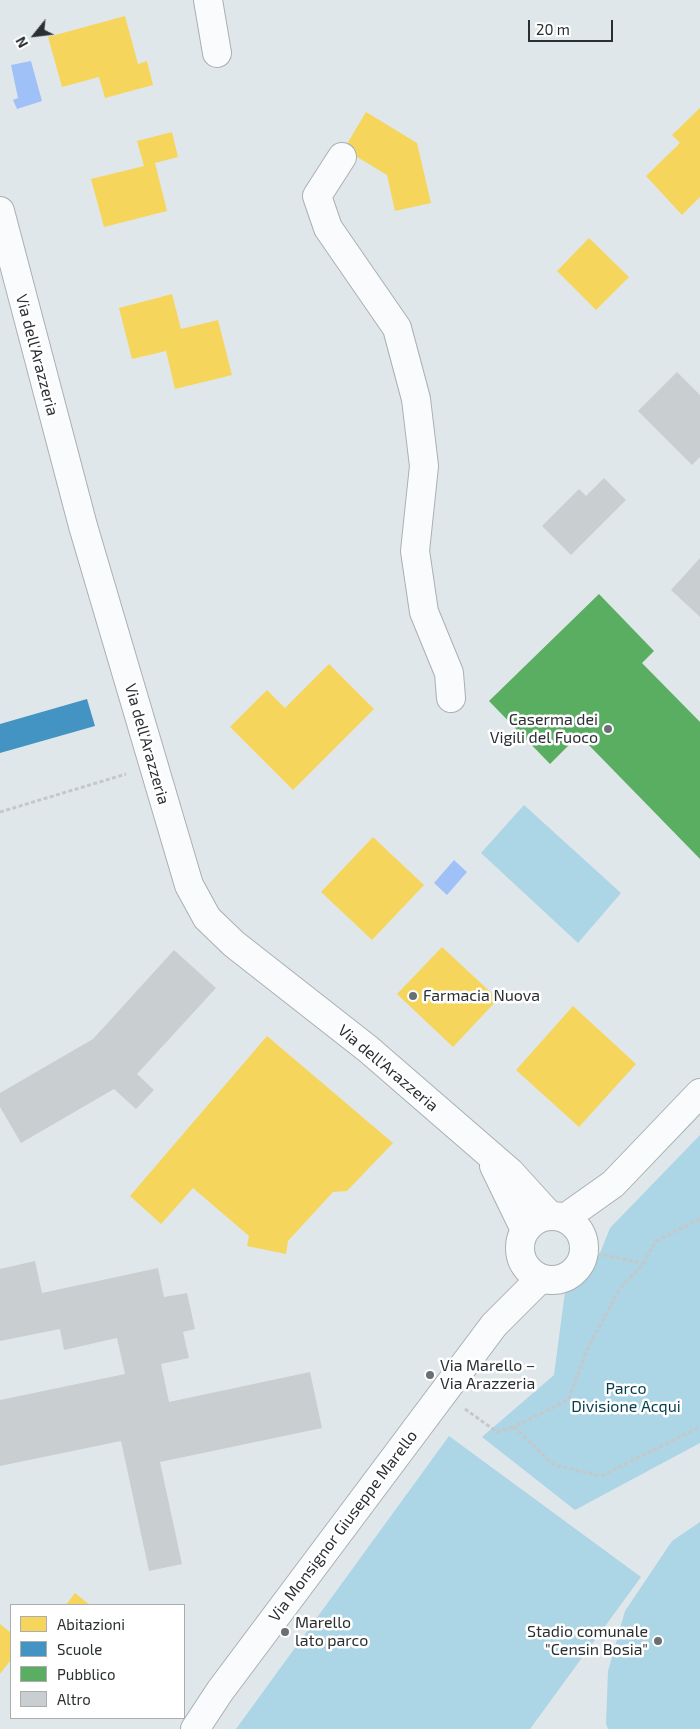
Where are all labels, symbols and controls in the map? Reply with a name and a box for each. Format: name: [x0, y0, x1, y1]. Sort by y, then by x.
north arrow: [10, 10, 60, 60]
scale bar: [530, 10, 615, 42]
text: 20 m: [536, 20, 570, 38]
text: N: [12, 34, 31, 51]
street label: Via dell'Arazzeria: [12, 292, 62, 418]
street label: Via dell'Arazzeria: [121, 681, 173, 807]
place label: Caserma dei Vigili del Fuoco: [490, 710, 598, 748]
marker: Caserma dei Vigili del Fuoco: [602, 723, 614, 735]
place label: Farmacia Nuova: [423, 986, 540, 1006]
marker: Farmacia Nuova: [407, 990, 419, 1002]
street label: Via dell'Arazzeria: [334, 1020, 442, 1116]
place label: Via Marello – Via Arazzeria: [440, 1356, 535, 1394]
marker: Via Marello – Via Arazzeria: [424, 1369, 436, 1381]
park label: Parco Divisione Acqui: [571, 1379, 681, 1417]
street label: Via Monsignor Giuseppe Marello: [265, 1427, 421, 1625]
legend: [10, 1604, 185, 1719]
place label: Marello lato parco: [295, 1613, 368, 1651]
text: Abitazioni: [57, 1615, 125, 1633]
place label: Stadio comunale "Censin Bosia": [527, 1622, 648, 1660]
marker: Marello lato parco: [279, 1626, 291, 1638]
marker: Stadio comunale "Censin Bosia": [652, 1635, 664, 1647]
text: Scuole: [57, 1640, 102, 1658]
text: Pubblico: [57, 1665, 115, 1683]
text: Altro: [57, 1690, 91, 1708]

